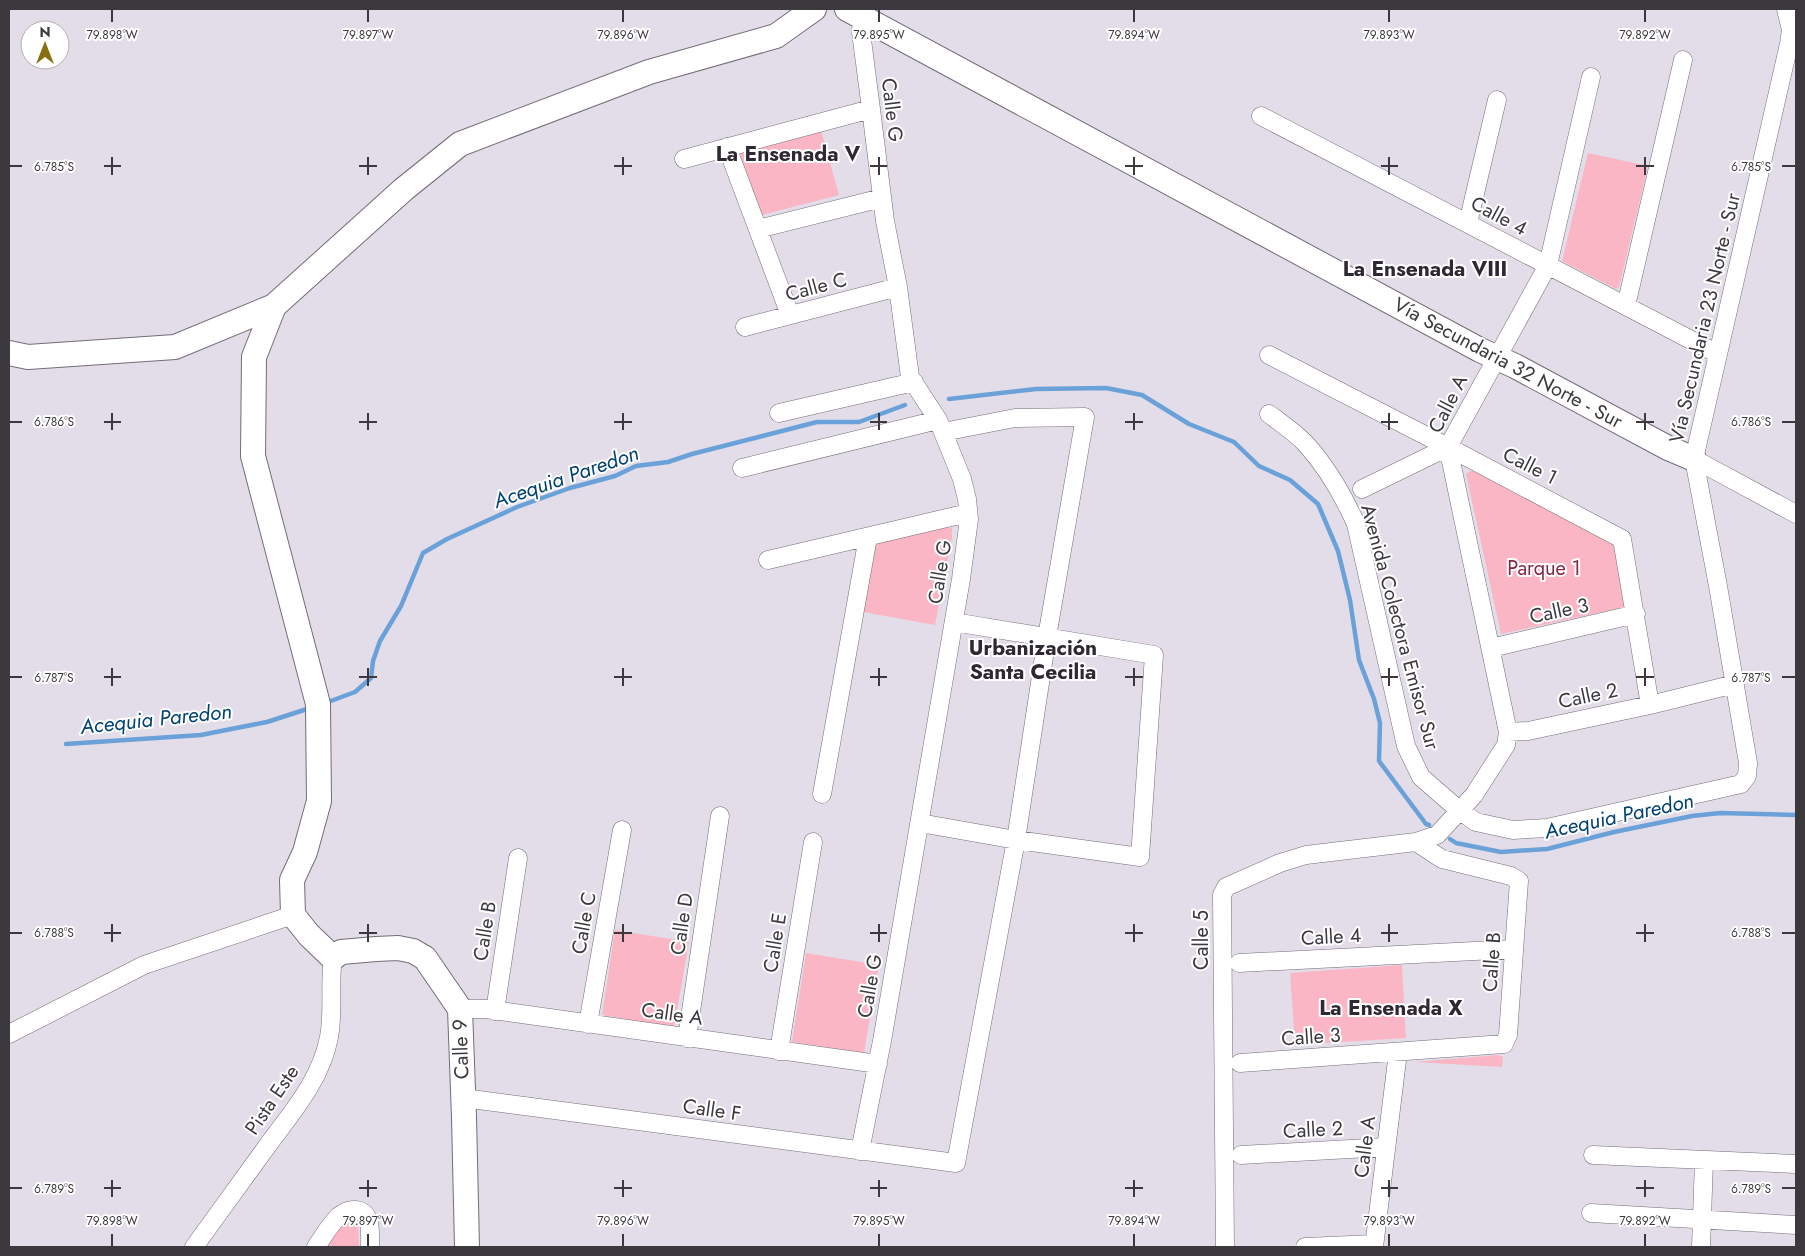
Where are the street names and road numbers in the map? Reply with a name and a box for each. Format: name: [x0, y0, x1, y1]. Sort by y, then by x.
street label: Calle G: [874, 76, 910, 144]
street label: Calle 4: [1465, 189, 1533, 243]
street label: Vía Secundaria 23 Norte - Sur: [1662, 190, 1748, 446]
street label: Calle C: [782, 265, 850, 309]
street label: Vía Secundaria 32 Norte - Sur: [1388, 290, 1628, 436]
street label: Calle A: [1421, 369, 1475, 438]
street label: Calle 1: [1498, 440, 1562, 492]
street label: Avenida Colectora Emisor Sur: [1353, 501, 1447, 753]
street label: Calle G: [921, 538, 959, 606]
street label: Calle 3: [1527, 591, 1591, 631]
street label: Calle 2: [1556, 676, 1620, 716]
street label: Calle C: [564, 890, 604, 956]
street label: Calle D: [663, 891, 701, 957]
street label: Calle B: [466, 899, 504, 963]
street label: Calle 5: [1187, 910, 1216, 970]
street label: Calle E: [756, 911, 794, 975]
street label: Calle 4: [1300, 921, 1362, 953]
street label: Calle B: [1475, 931, 1509, 993]
street label: Calle G: [850, 952, 890, 1020]
street label: Calle A: [639, 995, 706, 1033]
street label: Calle 9: [445, 1018, 477, 1080]
street label: Calle 3: [1280, 1020, 1342, 1054]
street label: Pista Este: [238, 1059, 306, 1141]
street label: Calle F: [681, 1092, 743, 1128]
street label: Calle 2: [1282, 1114, 1344, 1146]
street label: Calle A: [1347, 1114, 1383, 1180]

